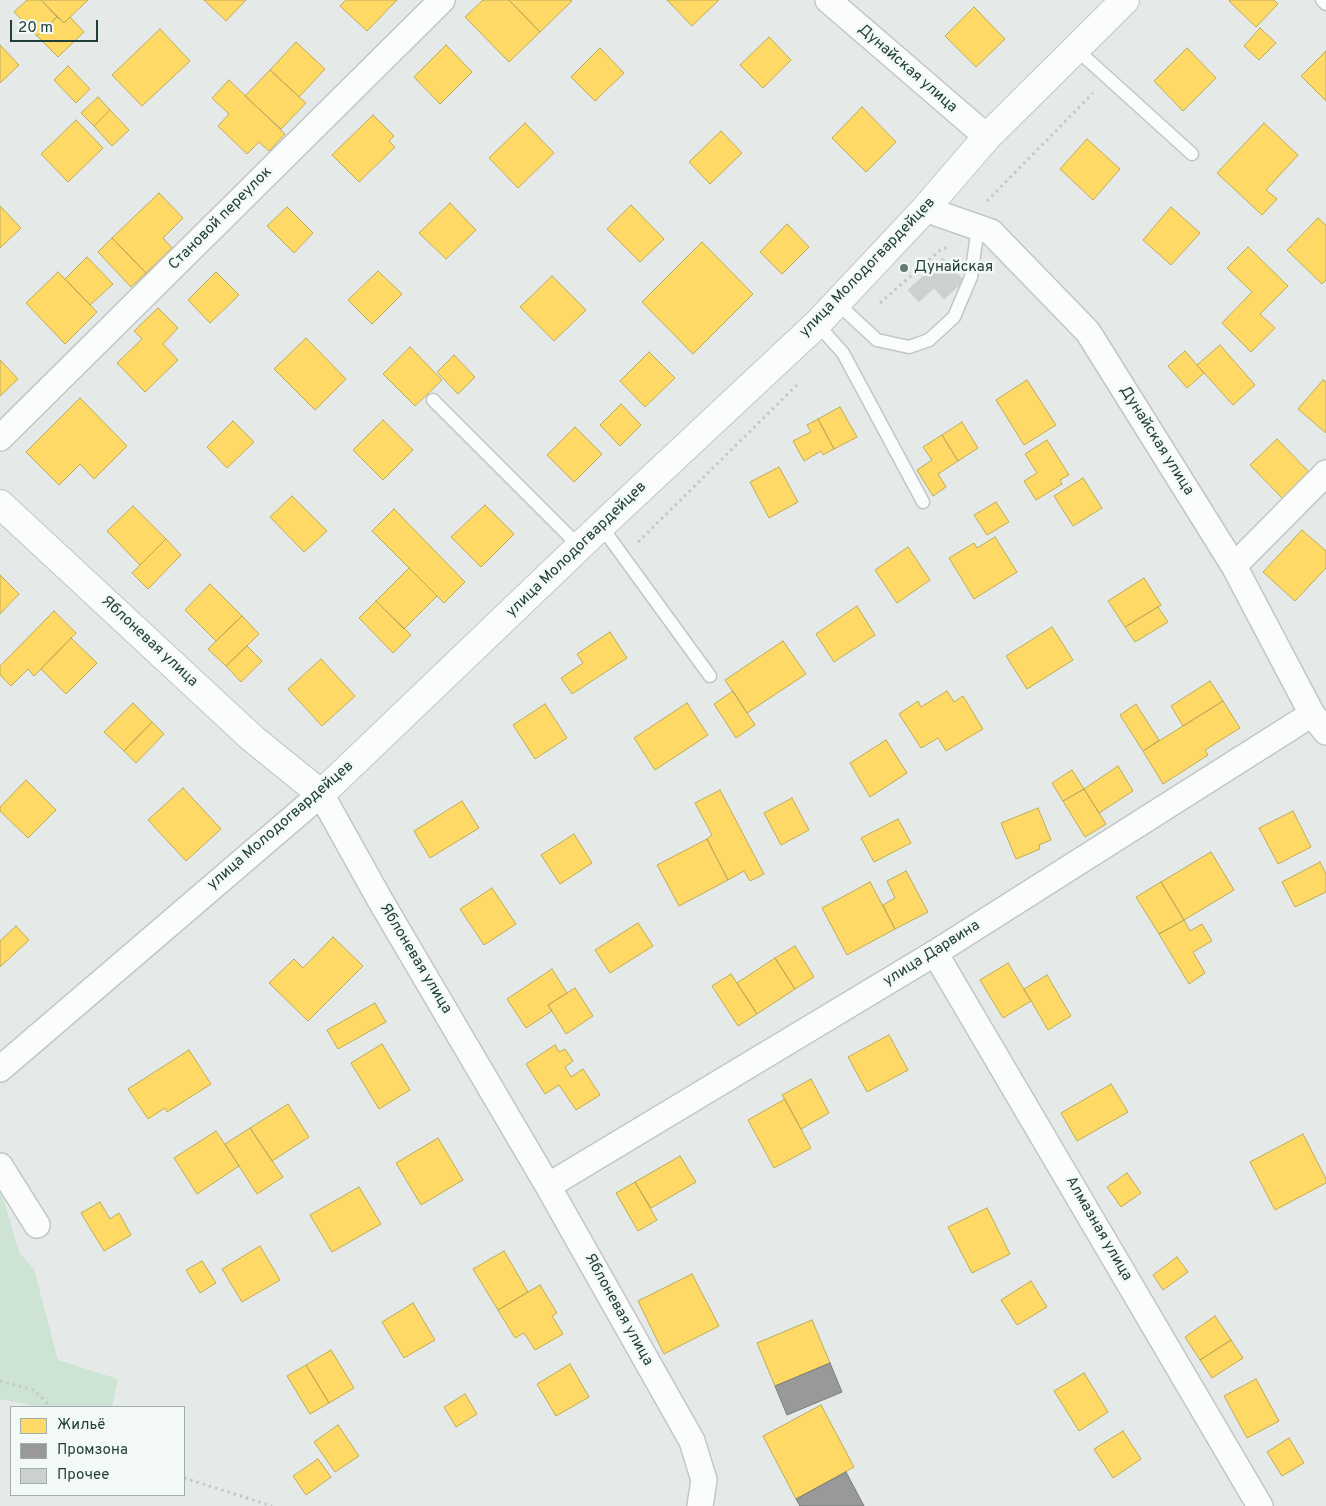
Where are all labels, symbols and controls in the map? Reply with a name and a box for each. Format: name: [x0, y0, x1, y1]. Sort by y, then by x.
scale bar: [12, 10, 100, 42]
text: 20 m: [18, 19, 53, 38]
street label: Дунайская улица: [854, 21, 960, 117]
street label: Становой переулок: [166, 164, 276, 274]
street label: улица Молодогвардейцев: [796, 194, 940, 342]
place label: Дунайская: [914, 259, 993, 277]
marker: Дунайская: [898, 262, 910, 274]
street label: Дунайская улица: [1115, 383, 1197, 499]
street label: улица Молодогвардейцев: [503, 478, 651, 622]
street label: Яблоневая улица: [97, 593, 201, 691]
street label: улица Молодогвардейцев: [204, 758, 358, 894]
street label: Яблоневая улица: [375, 901, 455, 1017]
street label: улица Дарвина: [880, 917, 984, 991]
street label: Алмазная улица: [1061, 1174, 1135, 1284]
street label: Яблоневая улица: [580, 1251, 656, 1369]
legend: [10, 1406, 185, 1496]
text: Жильё: [57, 1416, 105, 1435]
text: Промзона: [57, 1441, 128, 1460]
text: Прочее: [57, 1466, 109, 1485]

